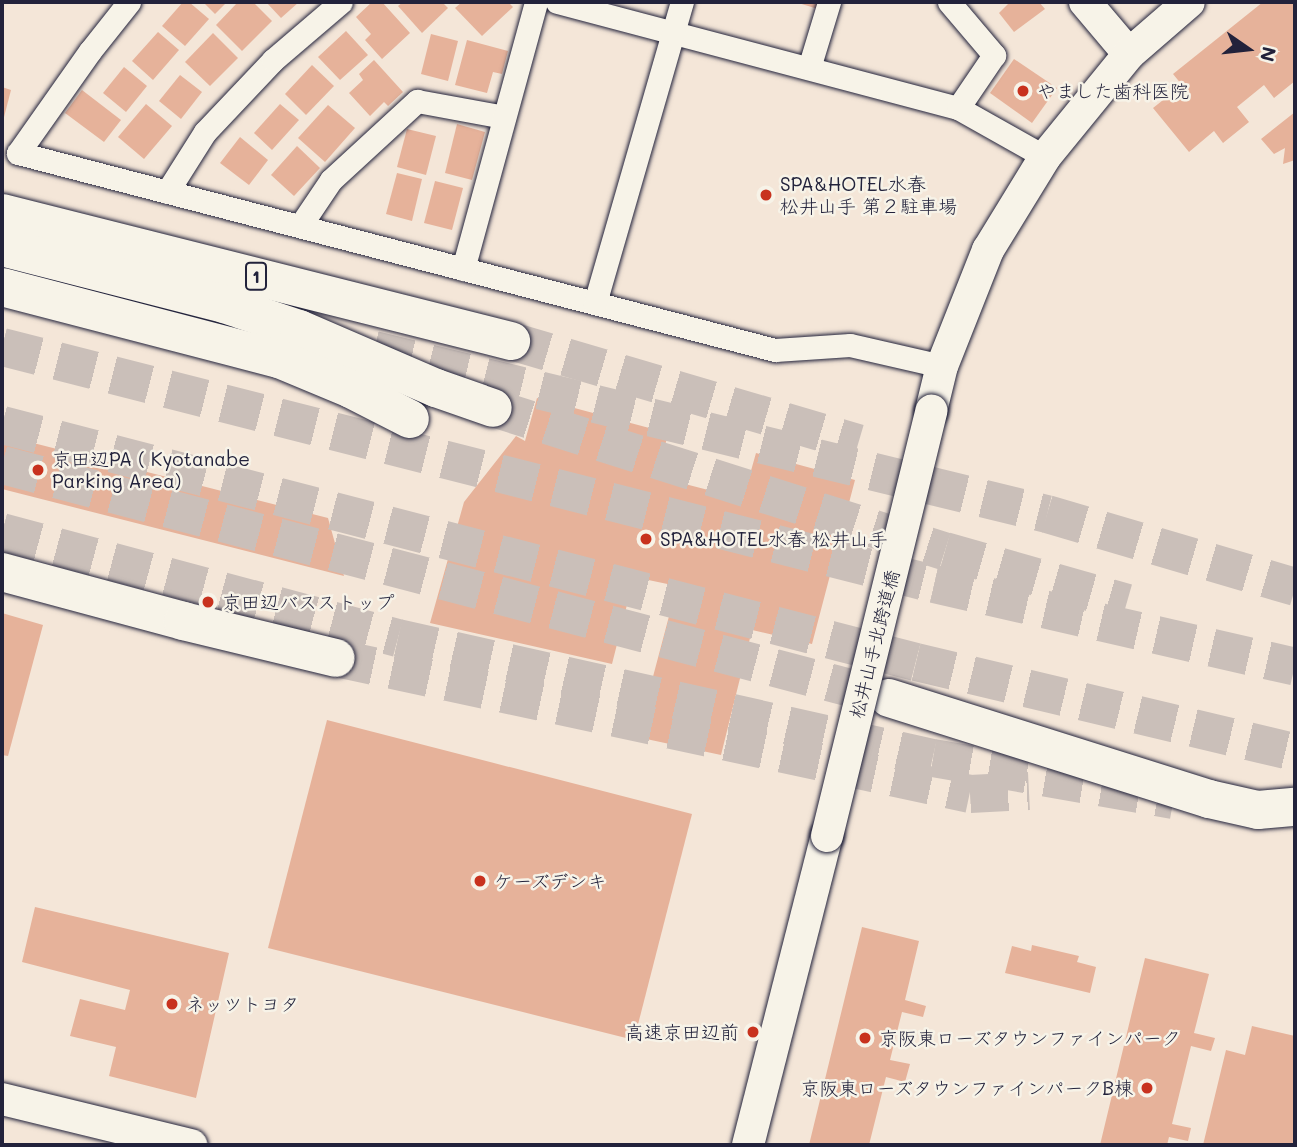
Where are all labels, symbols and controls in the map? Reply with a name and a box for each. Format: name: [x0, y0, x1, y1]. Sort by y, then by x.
north arrow: [1213, 14, 1283, 84]
text: N: [1255, 44, 1283, 64]
place label: やました歯科医院: [1037, 80, 1189, 102]
marker: やました歯科医院: [1015, 83, 1031, 99]
place label: SPA&HOTEL水春 松井山手 第２駐車場: [780, 173, 957, 217]
marker: SPA&HOTEL水春 松井山手 第２駐車場: [758, 187, 774, 203]
road number: 1: [244, 262, 268, 290]
place label: 京田辺PA ( Kyotanabe Parking Area): [52, 448, 250, 492]
marker: 京田辺PA ( Kyotanabe Parking Area): [30, 462, 46, 478]
place label: SPA&HOTEL水春 松井山手: [660, 528, 888, 550]
marker: SPA&HOTEL水春 松井山手: [638, 531, 654, 547]
street label: 松井山手北跨道橋: [845, 567, 903, 721]
place label: 京田辺バスストップ: [222, 591, 393, 613]
marker: 京田辺バスストップ: [200, 594, 216, 610]
place label: ケーズデンキ: [494, 870, 608, 892]
marker: ケーズデンキ: [472, 873, 488, 889]
place label: ネッツトヨタ: [186, 993, 300, 1015]
marker: ネッツトヨタ: [164, 996, 180, 1012]
place label: 高速京田辺前: [625, 1021, 739, 1043]
marker: 高速京田辺前: [745, 1024, 761, 1040]
place label: 京阪東ローズタウンファインパーク: [879, 1027, 1183, 1049]
marker: 京阪東ローズタウンファインパーク: [857, 1030, 873, 1046]
place label: 京阪東ローズタウンファインパークB棟: [798, 1077, 1133, 1099]
marker: 京阪東ローズタウンファインパークB棟: [1139, 1080, 1155, 1096]

